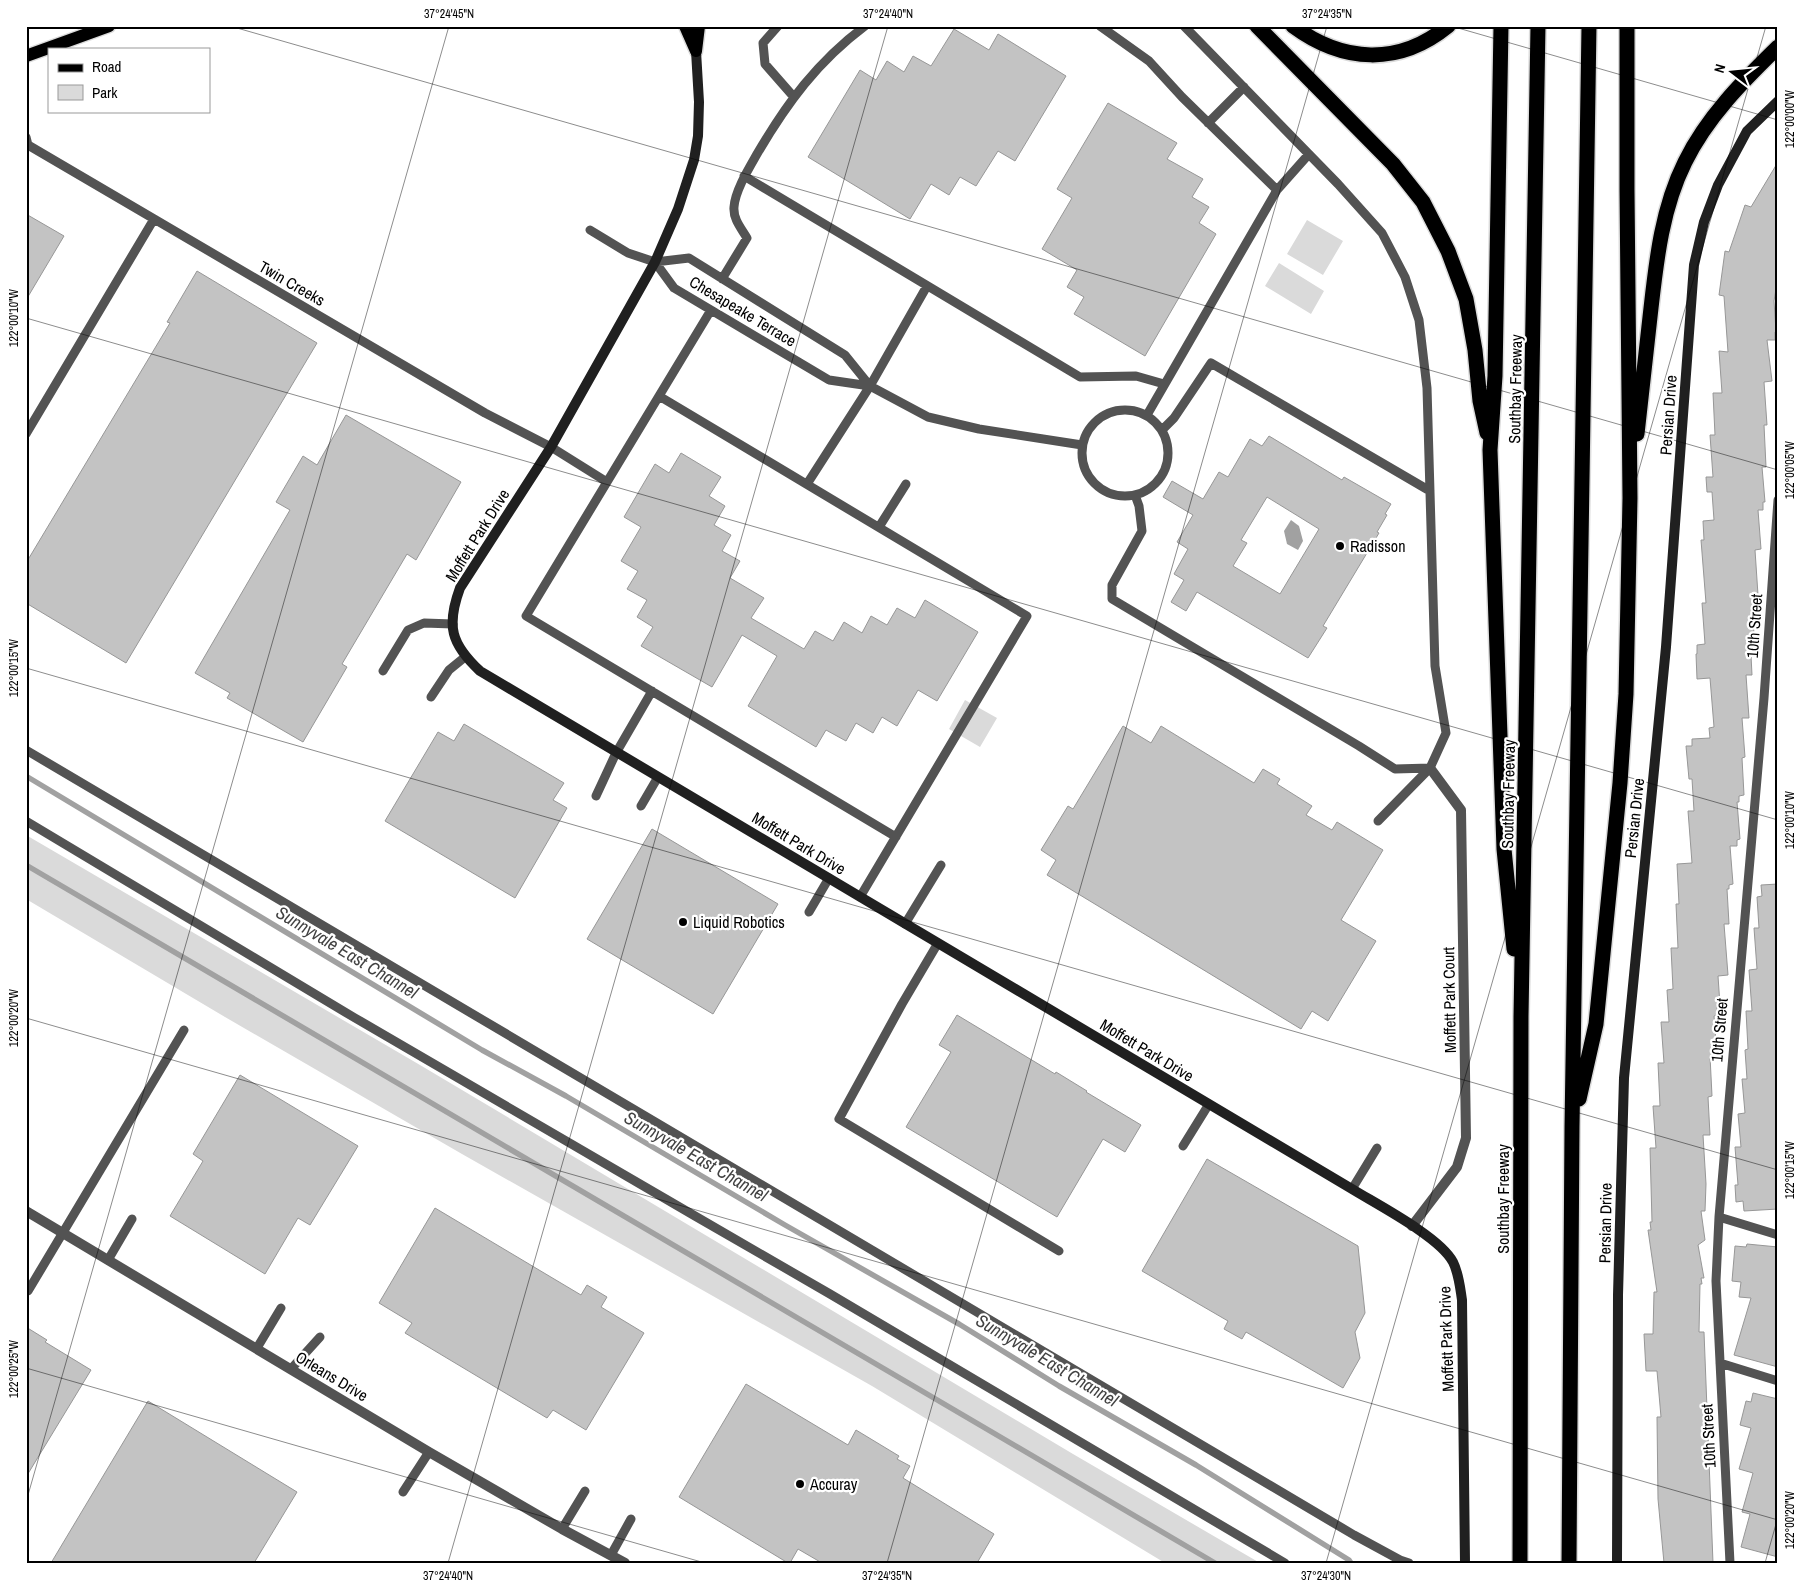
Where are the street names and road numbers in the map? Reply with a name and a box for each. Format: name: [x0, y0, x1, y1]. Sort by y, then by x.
street label: Twin Creeks: [255, 255, 329, 311]
street label: Chesapeake Terrace: [686, 270, 800, 352]
street label: Southbay Freeway: [1503, 334, 1527, 444]
street label: Persian Drive: [1654, 374, 1682, 456]
street label: Moffett Park Drive: [440, 484, 514, 586]
street label: 10th Street: [1741, 593, 1767, 659]
street label: Southbay Freeway: [1496, 739, 1520, 849]
street label: Persian Drive: [1619, 777, 1649, 859]
street label: Moffett Park Drive: [748, 806, 850, 880]
street label: Moffett Park Court: [1437, 946, 1461, 1053]
street label: 10th Street: [1705, 997, 1733, 1063]
street label: Moffett Park Drive: [1096, 1013, 1198, 1087]
street label: Southbay Freeway: [1492, 1144, 1514, 1254]
street label: Persian Drive: [1593, 1183, 1617, 1263]
street label: Moffett Park Drive: [1433, 1286, 1459, 1392]
street label: Orleans Drive: [292, 1346, 372, 1406]
street label: 10th Street: [1695, 1403, 1721, 1469]

